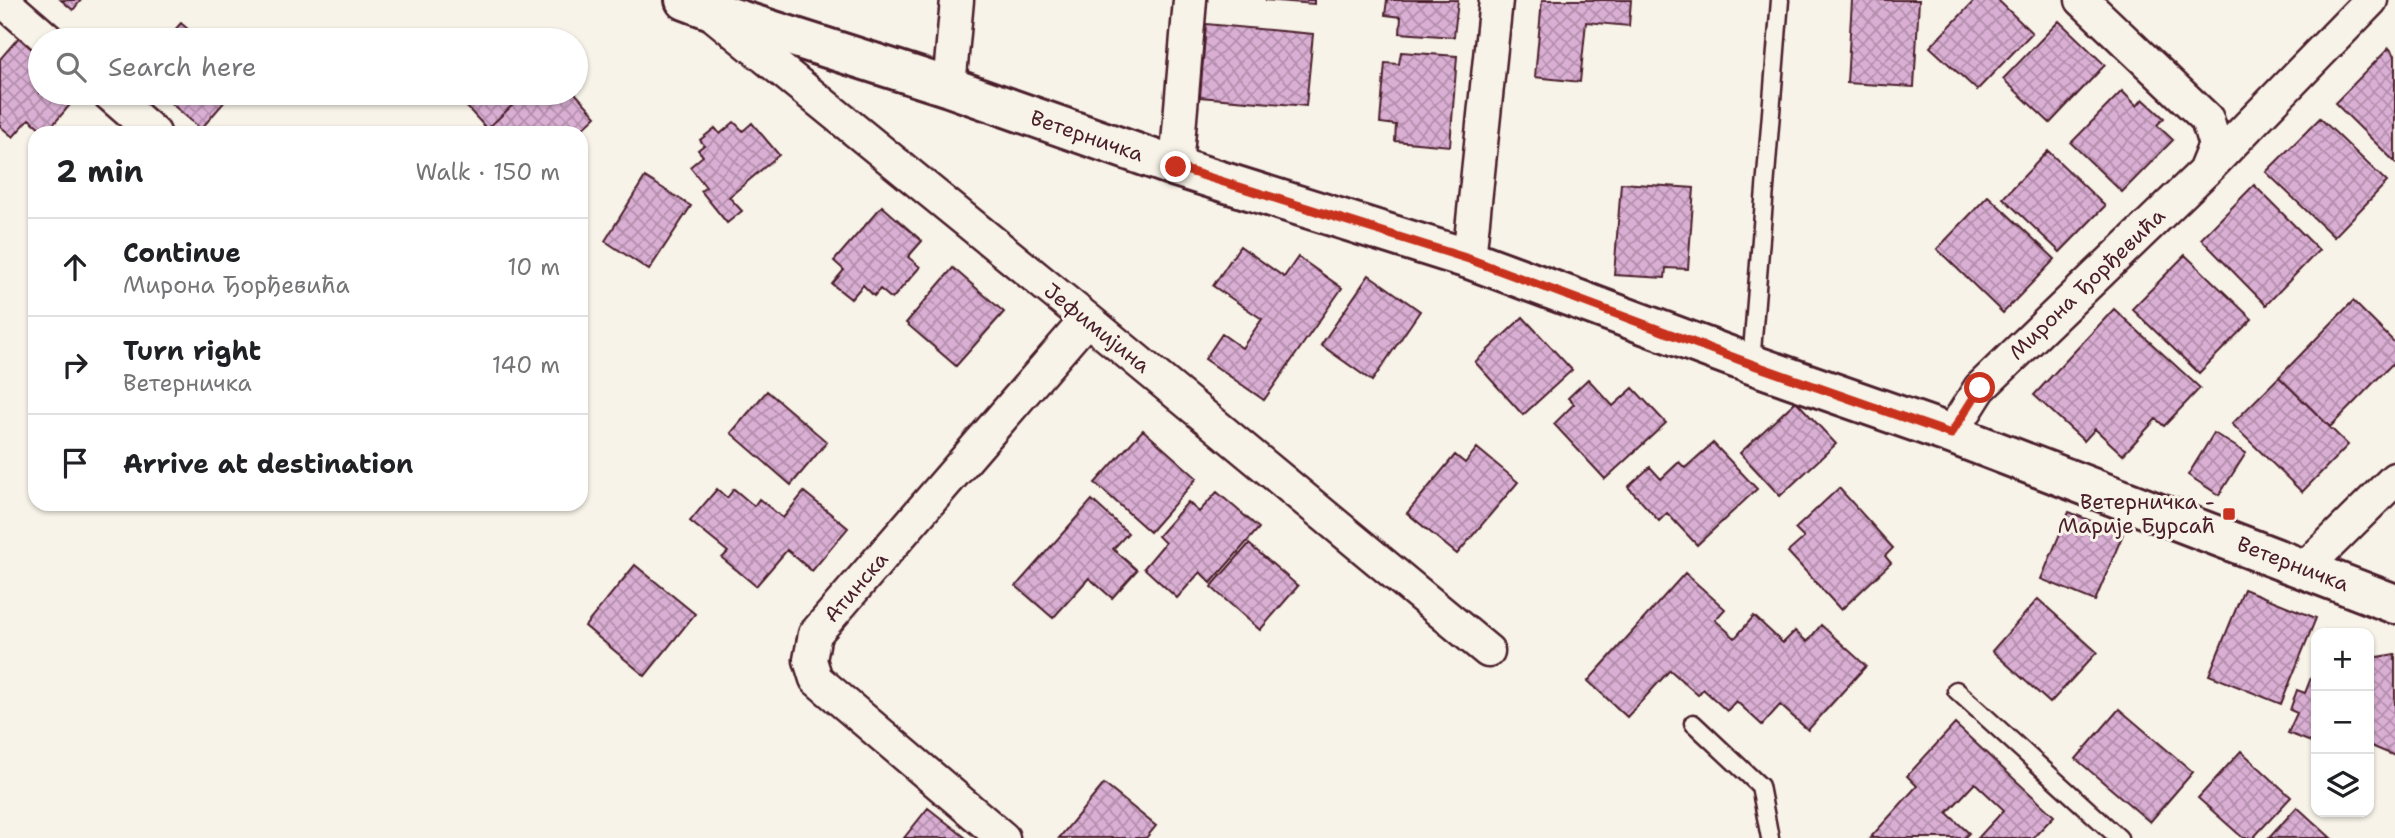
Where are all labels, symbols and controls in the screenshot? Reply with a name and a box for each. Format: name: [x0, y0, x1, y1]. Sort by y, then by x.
search box: [28, 28, 588, 105]
icon: search: [52, 48, 90, 86]
text: Search here: [108, 49, 257, 84]
street label: Ветерничка: [1027, 104, 1147, 168]
text: 2 min: [56, 151, 143, 192]
route end: [1160, 151, 1191, 182]
text: Walk · 150 m: [415, 157, 560, 187]
street label: Мирона Ђорђевића: [2003, 202, 2171, 366]
text: Continue: [123, 235, 241, 270]
icon: ahead: [56, 248, 94, 286]
text: 10 m: [507, 252, 560, 282]
text: Мирона Ђорђевића: [123, 270, 350, 300]
street label: Јефимијина: [1038, 277, 1156, 379]
text: Turn right: [123, 333, 261, 368]
icon: right: [56, 346, 94, 384]
text: 140 m: [492, 350, 560, 380]
text: Ветерничка: [123, 368, 252, 398]
route start: [1964, 372, 1995, 403]
icon: arrive: [56, 444, 94, 482]
text: Arrive at destination: [123, 446, 413, 481]
place label: Ветерничка - Марије Бурсаћ: [2058, 488, 2215, 540]
marker: Ветерничка - Марије Бурсаћ: [2221, 506, 2237, 522]
street label: Ветерничка: [2233, 530, 2353, 598]
street label: Атинска: [818, 546, 894, 628]
map controls: [2311, 628, 2374, 817]
button: +: [2311, 628, 2374, 691]
button: −: [2311, 691, 2374, 754]
button: layers: [2311, 754, 2374, 817]

